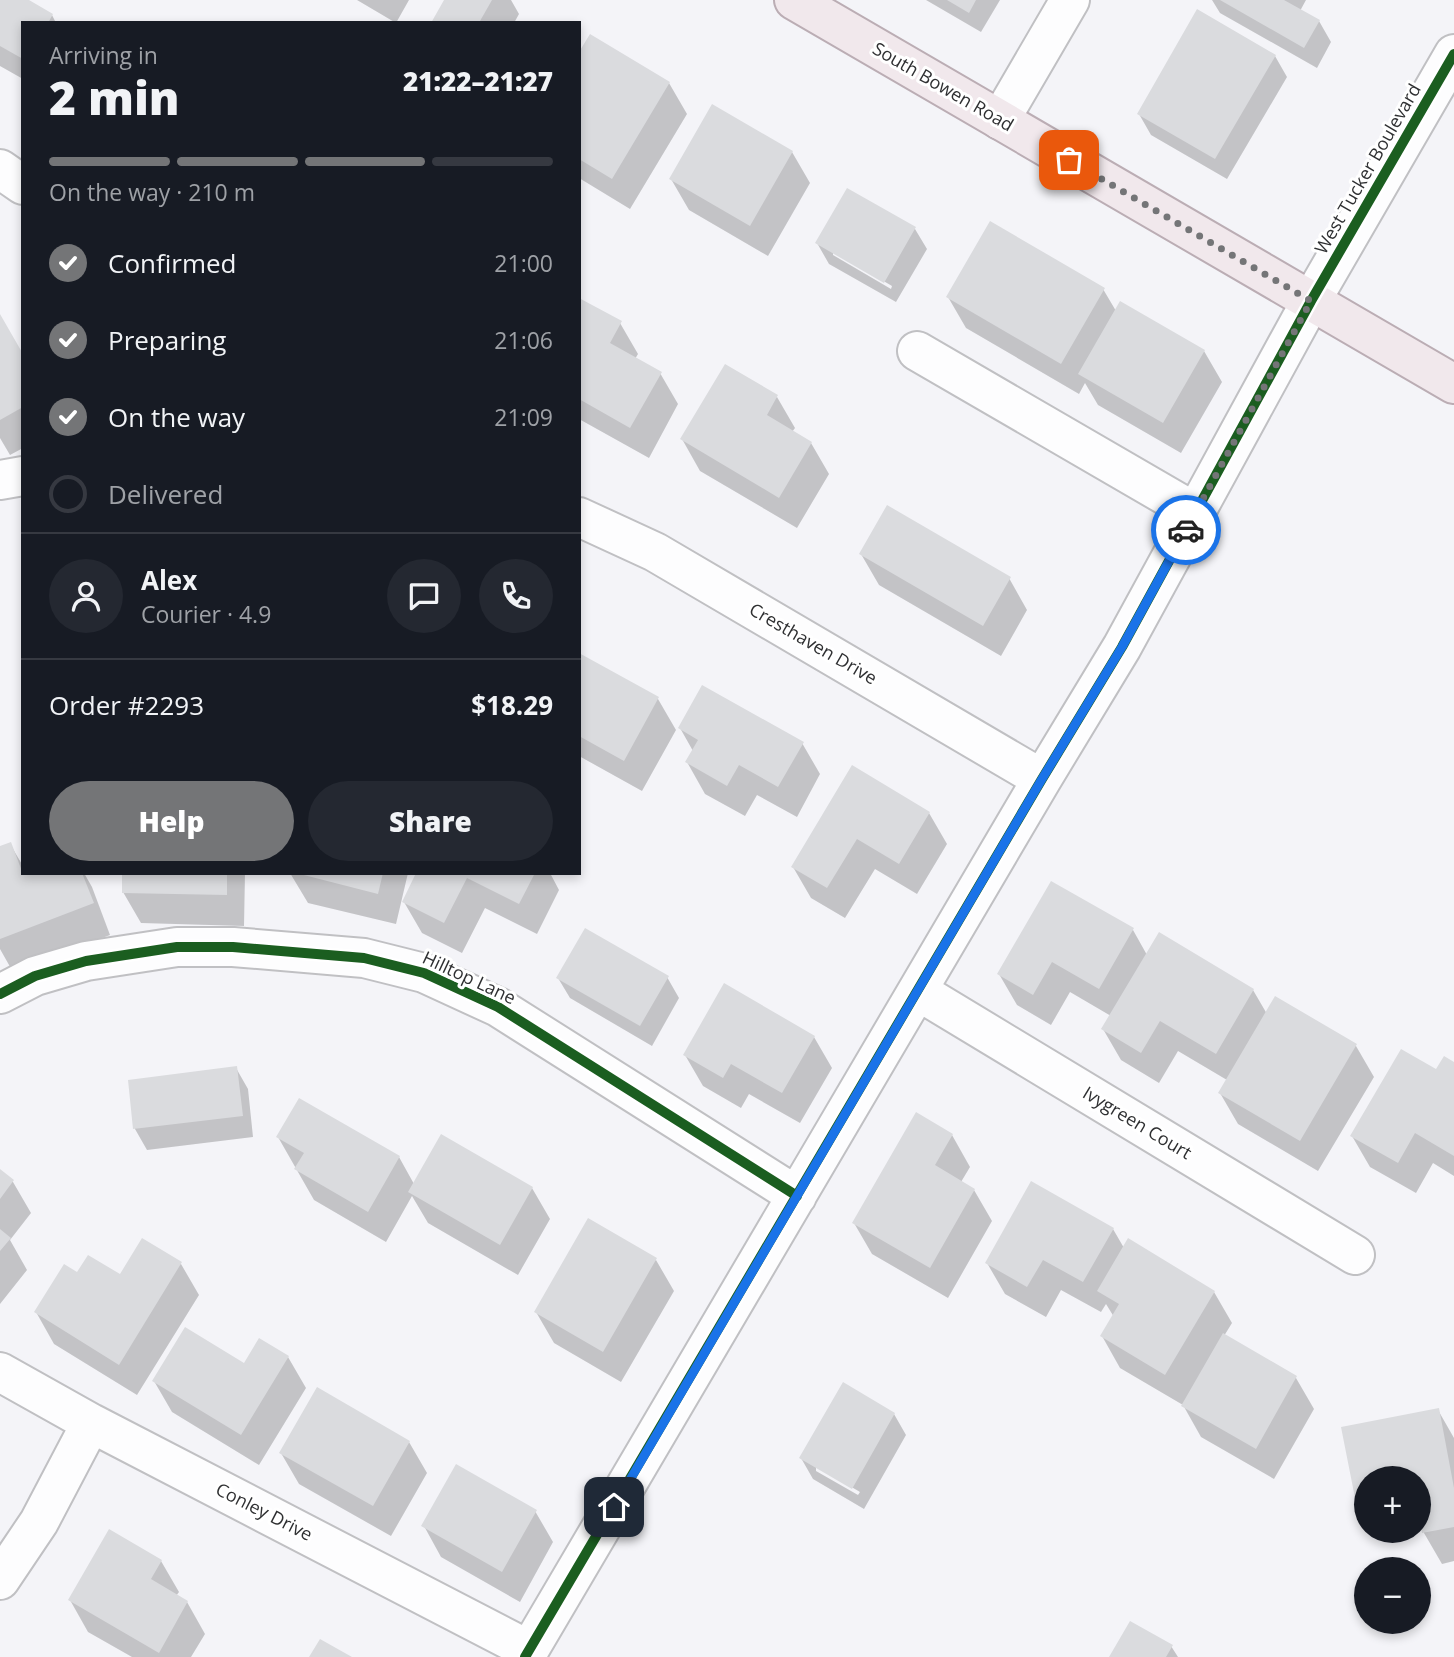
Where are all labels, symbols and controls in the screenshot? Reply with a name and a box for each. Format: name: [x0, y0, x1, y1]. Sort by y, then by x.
street label: South Bowen Road: [869, 36, 1018, 136]
text: Arriving in: [49, 39, 158, 71]
text: 21:22–21:27: [403, 63, 553, 99]
text: 2 min: [49, 66, 180, 128]
street label: West Tucker Boulevard: [1308, 79, 1426, 258]
pin: [1039, 130, 1099, 190]
icon: bag: [1050, 141, 1088, 179]
text: On the way · 210 m: [49, 176, 255, 208]
icon: check: [49, 244, 87, 282]
text: Confirmed: [108, 245, 236, 281]
text: 21:00: [494, 247, 553, 279]
icon: check: [49, 321, 87, 359]
text: Preparing: [108, 322, 226, 358]
text: 21:06: [494, 324, 553, 356]
icon: check: [49, 398, 87, 436]
text: On the way: [108, 399, 245, 435]
text: 21:09: [494, 401, 553, 433]
text: Delivered: [108, 476, 223, 512]
courier: [1151, 495, 1221, 565]
icon: car: [1167, 511, 1205, 549]
button: person: [49, 559, 123, 633]
button: chat: [387, 559, 461, 633]
button: phone: [479, 559, 553, 633]
text: Alex: [141, 562, 197, 598]
street label: Cresthaven Drive: [745, 597, 882, 689]
text: Courier · 4.9: [141, 598, 271, 630]
text: Order #2293: [49, 687, 204, 723]
text: $18.29: [471, 687, 553, 723]
button: Help: [49, 781, 294, 861]
button: Share: [308, 781, 553, 861]
street label: Hilltop Lane: [419, 945, 520, 1009]
street label: Ivygreen Court: [1079, 1080, 1196, 1164]
map controls: [1354, 1466, 1431, 1634]
button: +: [1354, 1466, 1431, 1543]
street label: Conley Drive: [212, 1476, 317, 1546]
pin: [584, 1477, 644, 1537]
icon: home: [595, 1488, 633, 1526]
button: −: [1354, 1557, 1431, 1634]

